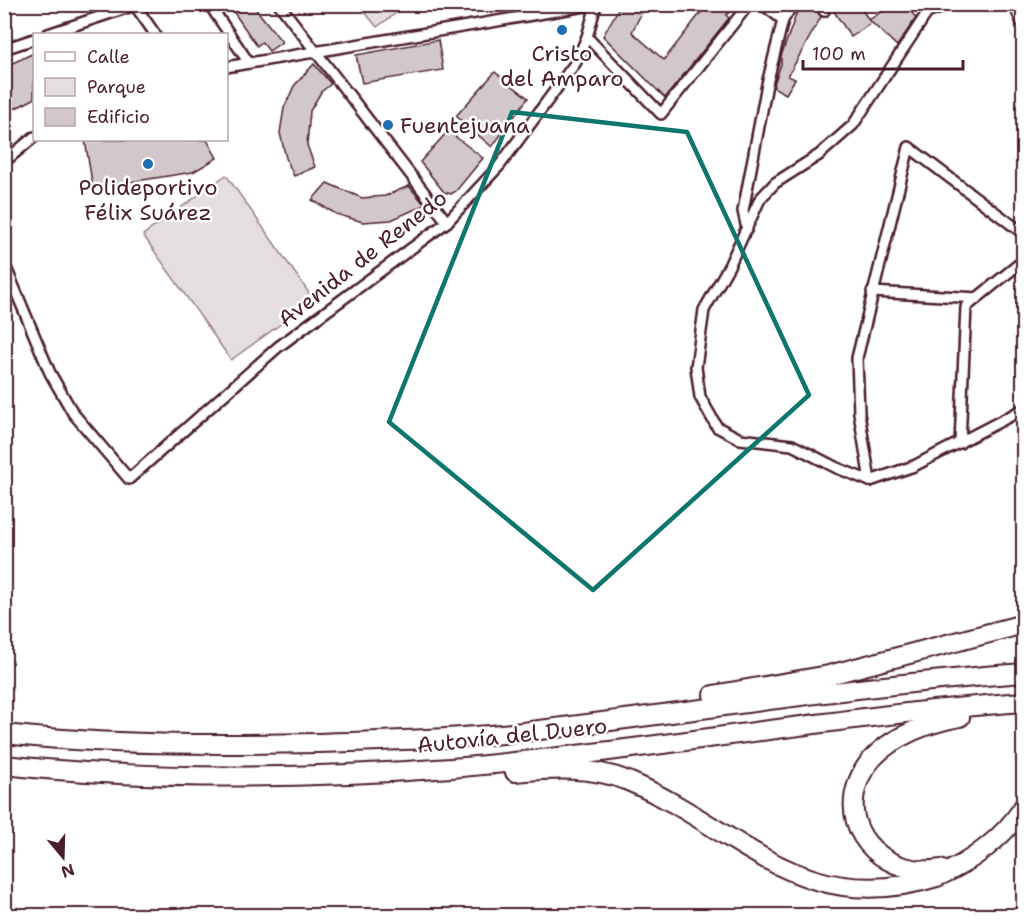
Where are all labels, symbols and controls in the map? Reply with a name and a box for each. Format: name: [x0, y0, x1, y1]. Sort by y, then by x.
marker: Cristo del Amparo: [555, 23, 569, 37]
legend: [33, 33, 228, 141]
scale bar: [803, 33, 964, 71]
place label: Cristo del Amparo: [500, 39, 624, 93]
text: 100 m: [812, 42, 866, 66]
text: Calle: [87, 45, 130, 69]
text: Parque: [87, 75, 146, 99]
text: Edificio: [87, 105, 150, 129]
place label: Fuentejuana: [400, 111, 530, 140]
marker: Fuentejuana: [381, 118, 395, 132]
marker: Polideportivo Félix Suárez: [141, 157, 155, 171]
place label: Polideportivo Félix Suárez: [78, 173, 218, 227]
street label: Avenida de Renedo: [272, 183, 453, 333]
street label: Autovía del Duero: [416, 711, 609, 760]
north arrow: [33, 827, 93, 887]
text: N: [58, 859, 77, 883]

